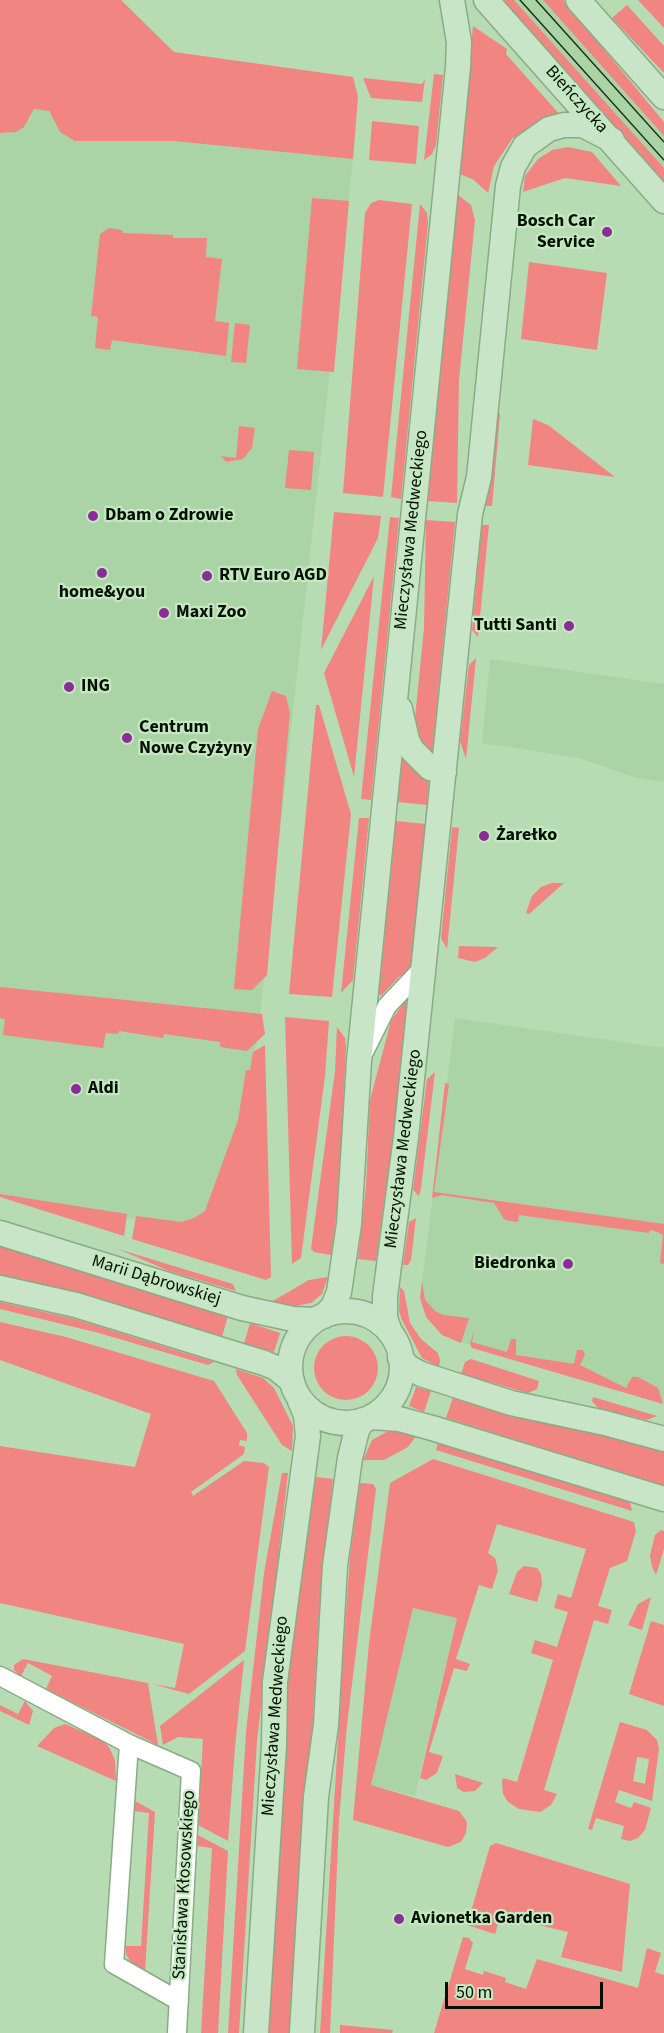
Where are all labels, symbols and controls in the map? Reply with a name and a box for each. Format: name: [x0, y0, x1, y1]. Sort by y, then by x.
street label: Bieńczycka: [540, 62, 612, 138]
place label: Bosch Car Service: [517, 211, 595, 254]
marker: Bosch Car Service: [600, 225, 614, 239]
street label: Mieczysława Medweckiego: [391, 429, 433, 631]
place label: Dbam o Zdrowie: [105, 505, 234, 527]
marker: Dbam o Zdrowie: [86, 509, 100, 523]
place label: RTV Euro AGD: [219, 565, 327, 587]
marker: home&you: [95, 566, 109, 580]
marker: RTV Euro AGD: [200, 569, 214, 583]
place label: home&you: [59, 582, 145, 604]
place label: Maxi Zoo: [176, 602, 247, 624]
marker: Maxi Zoo: [157, 606, 171, 620]
place label: Tutti Santi: [474, 615, 557, 637]
marker: Tutti Santi: [562, 619, 576, 633]
place label: ING: [81, 676, 110, 698]
marker: ING: [62, 680, 76, 694]
place label: Centrum Nowe Czyżyny: [139, 717, 252, 760]
marker: Centrum Nowe Czyżyny: [120, 731, 134, 745]
place label: Żarełko: [496, 825, 557, 847]
marker: Żarełko: [477, 829, 491, 843]
street label: Mieczysława Medweckiego: [381, 1048, 427, 1250]
place label: Aldi: [88, 1078, 119, 1100]
marker: Aldi: [69, 1082, 83, 1096]
street label: Marii Dąbrowskiej: [89, 1251, 223, 1311]
place label: Biedronka: [474, 1253, 556, 1275]
marker: Biedronka: [561, 1257, 575, 1271]
street label: Mieczysława Medweckiego: [258, 1615, 294, 1817]
street label: Stanisława Kłosowskiego: [169, 1790, 201, 1980]
place label: Avionetka Garden: [411, 1908, 552, 1930]
marker: Avionetka Garden: [392, 1912, 406, 1926]
scale bar: [448, 1970, 606, 2008]
text: 50 m: [456, 1980, 492, 2005]

